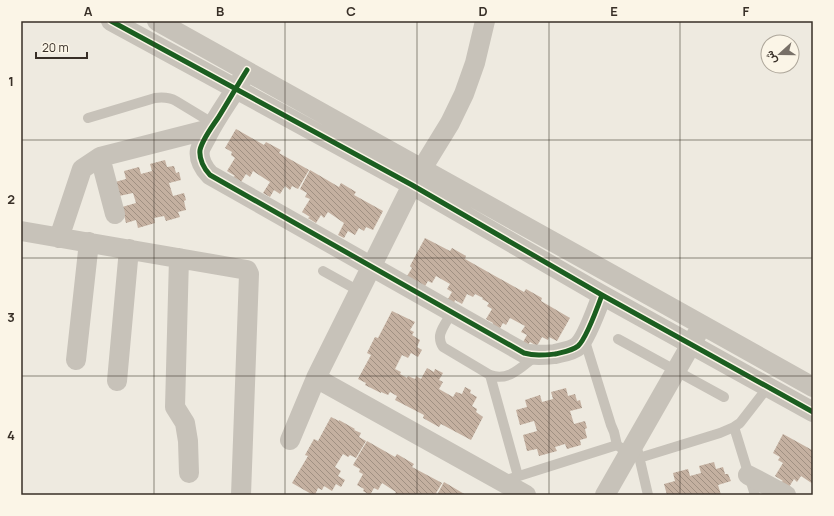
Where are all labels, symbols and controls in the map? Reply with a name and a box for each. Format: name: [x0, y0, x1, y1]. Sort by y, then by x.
text: A: [84, 2, 93, 20]
text: B: [216, 2, 224, 20]
text: C: [346, 2, 356, 20]
text: D: [478, 2, 488, 20]
text: E: [610, 2, 618, 20]
text: F: [743, 2, 750, 20]
scale bar: [36, 34, 87, 60]
north arrow: [760, 34, 800, 74]
text: 20 m: [42, 39, 69, 56]
text: ش: [761, 49, 780, 67]
text: 1: [8, 72, 14, 90]
text: 2: [7, 190, 15, 208]
text: 3: [7, 308, 15, 326]
text: 4: [7, 426, 15, 444]

